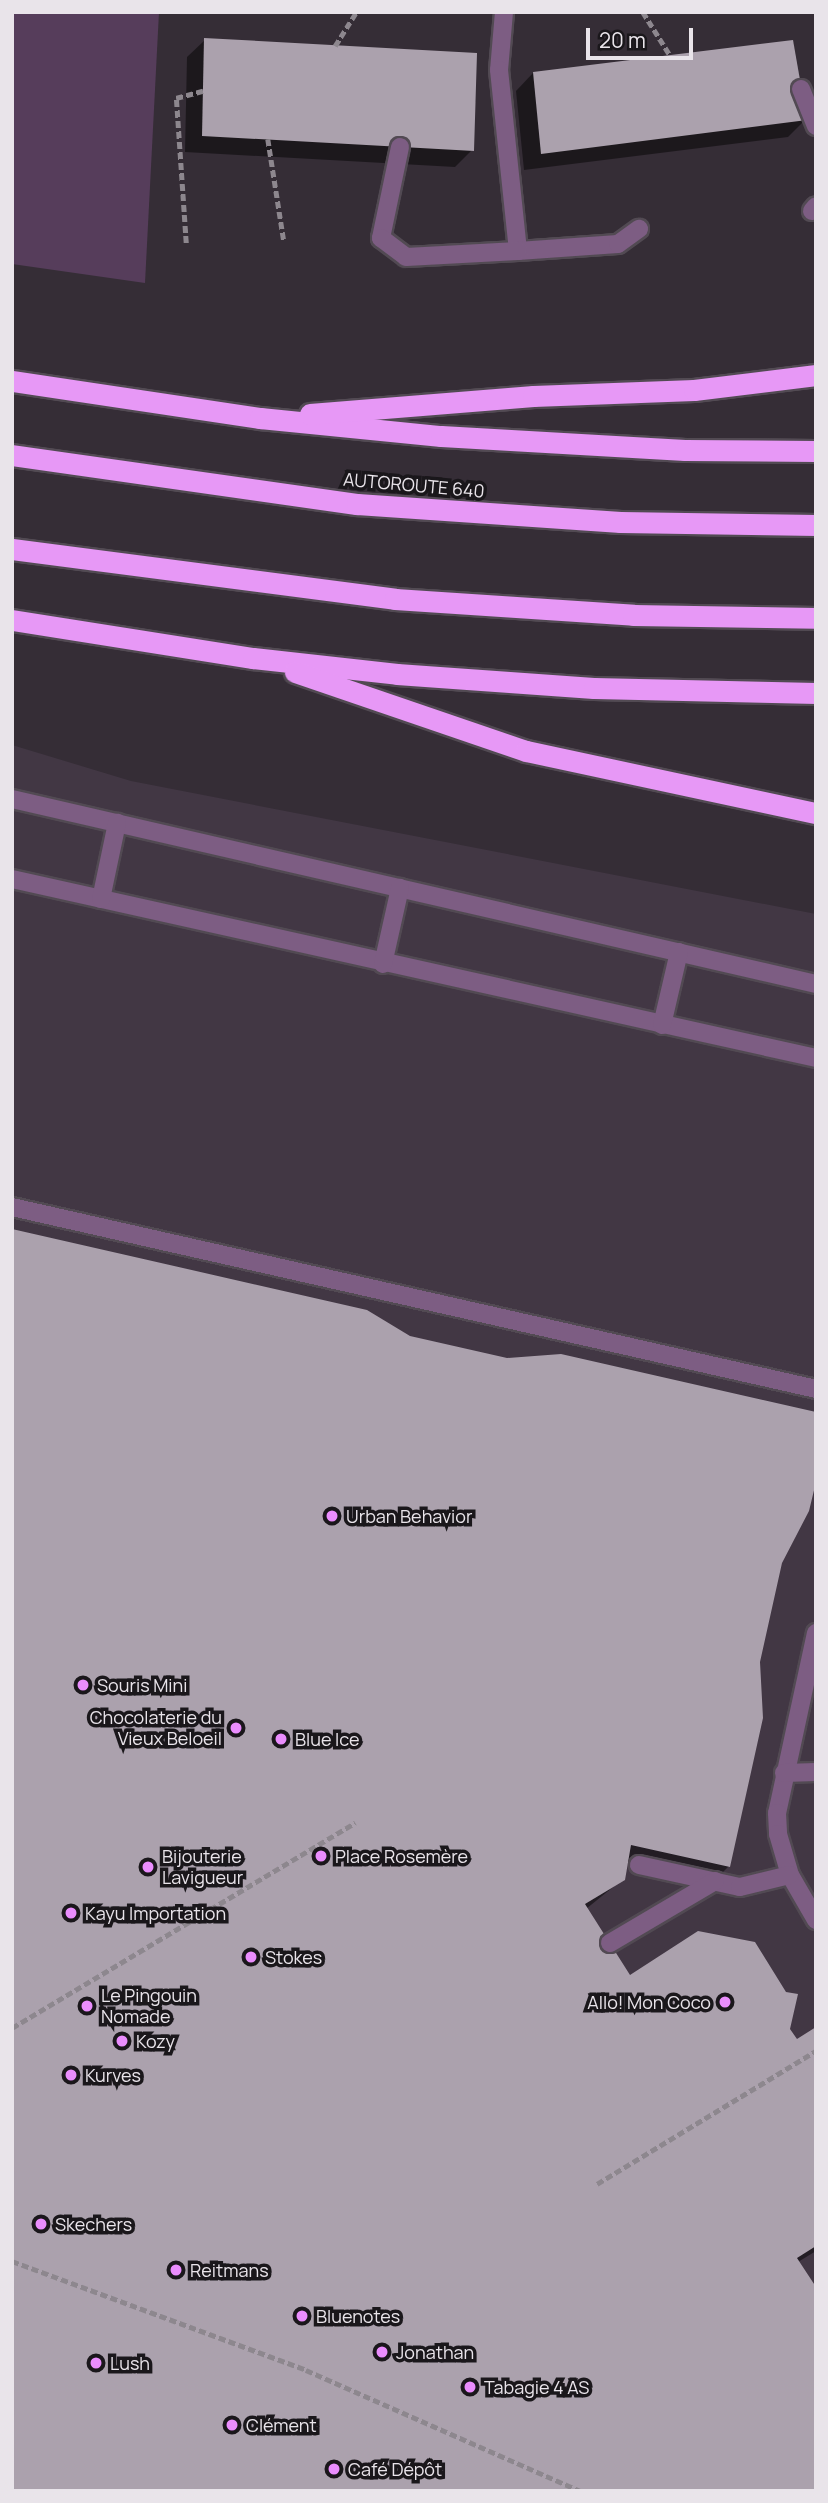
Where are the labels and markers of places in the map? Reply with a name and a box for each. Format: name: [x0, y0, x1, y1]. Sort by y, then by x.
place label: Urban Behavior: [346, 1505, 472, 1527]
marker: Urban Behavior: [324, 1508, 340, 1524]
place label: Souris Mini: [97, 1674, 187, 1696]
marker: Souris Mini: [75, 1677, 91, 1693]
place label: Chocolaterie du Vieux Beloeil: [90, 1707, 222, 1750]
marker: Chocolaterie du Vieux Beloeil: [228, 1720, 244, 1736]
place label: Blue Ice: [295, 1728, 359, 1750]
marker: Blue Ice: [273, 1731, 289, 1747]
place label: Place Rosemère: [335, 1845, 468, 1867]
place label: Bijouterie Lavigueur: [162, 1846, 243, 1888]
marker: Place Rosemère: [313, 1848, 329, 1864]
marker: Bijouterie Lavigueur: [140, 1859, 156, 1875]
place label: Kayu Importation: [85, 1902, 226, 1924]
marker: Kayu Importation: [63, 1905, 79, 1921]
place label: Stokes: [265, 1946, 322, 1968]
marker: Stokes: [243, 1949, 259, 1965]
place label: Le Pingouin Nomade: [101, 1985, 197, 2028]
place label: Allo! Mon Coco: [587, 1991, 711, 2013]
marker: Allo! Mon Coco: [717, 1994, 733, 2010]
marker: Le Pingouin Nomade: [79, 1998, 95, 2014]
place label: Kozy: [136, 2030, 175, 2052]
marker: Kozy: [114, 2033, 130, 2049]
place label: Kurves: [85, 2064, 141, 2086]
marker: Kurves: [63, 2067, 79, 2083]
place label: Skechers: [55, 2213, 132, 2235]
marker: Skechers: [33, 2216, 49, 2232]
place label: Reitmans: [190, 2259, 269, 2281]
marker: Reitmans: [168, 2262, 184, 2278]
place label: Bluenotes: [316, 2305, 400, 2327]
marker: Bluenotes: [294, 2308, 310, 2324]
place label: Jonathan: [396, 2341, 474, 2363]
marker: Jonathan: [374, 2344, 390, 2360]
place label: Lush: [110, 2352, 150, 2374]
marker: Lush: [88, 2355, 104, 2371]
place label: Tabagie 4 AS: [484, 2376, 589, 2398]
marker: Tabagie 4 AS: [462, 2379, 478, 2395]
place label: Clément: [246, 2414, 317, 2436]
marker: Clément: [224, 2417, 240, 2433]
place label: Café Dépôt: [348, 2458, 442, 2480]
marker: Café Dépôt: [326, 2461, 342, 2477]

